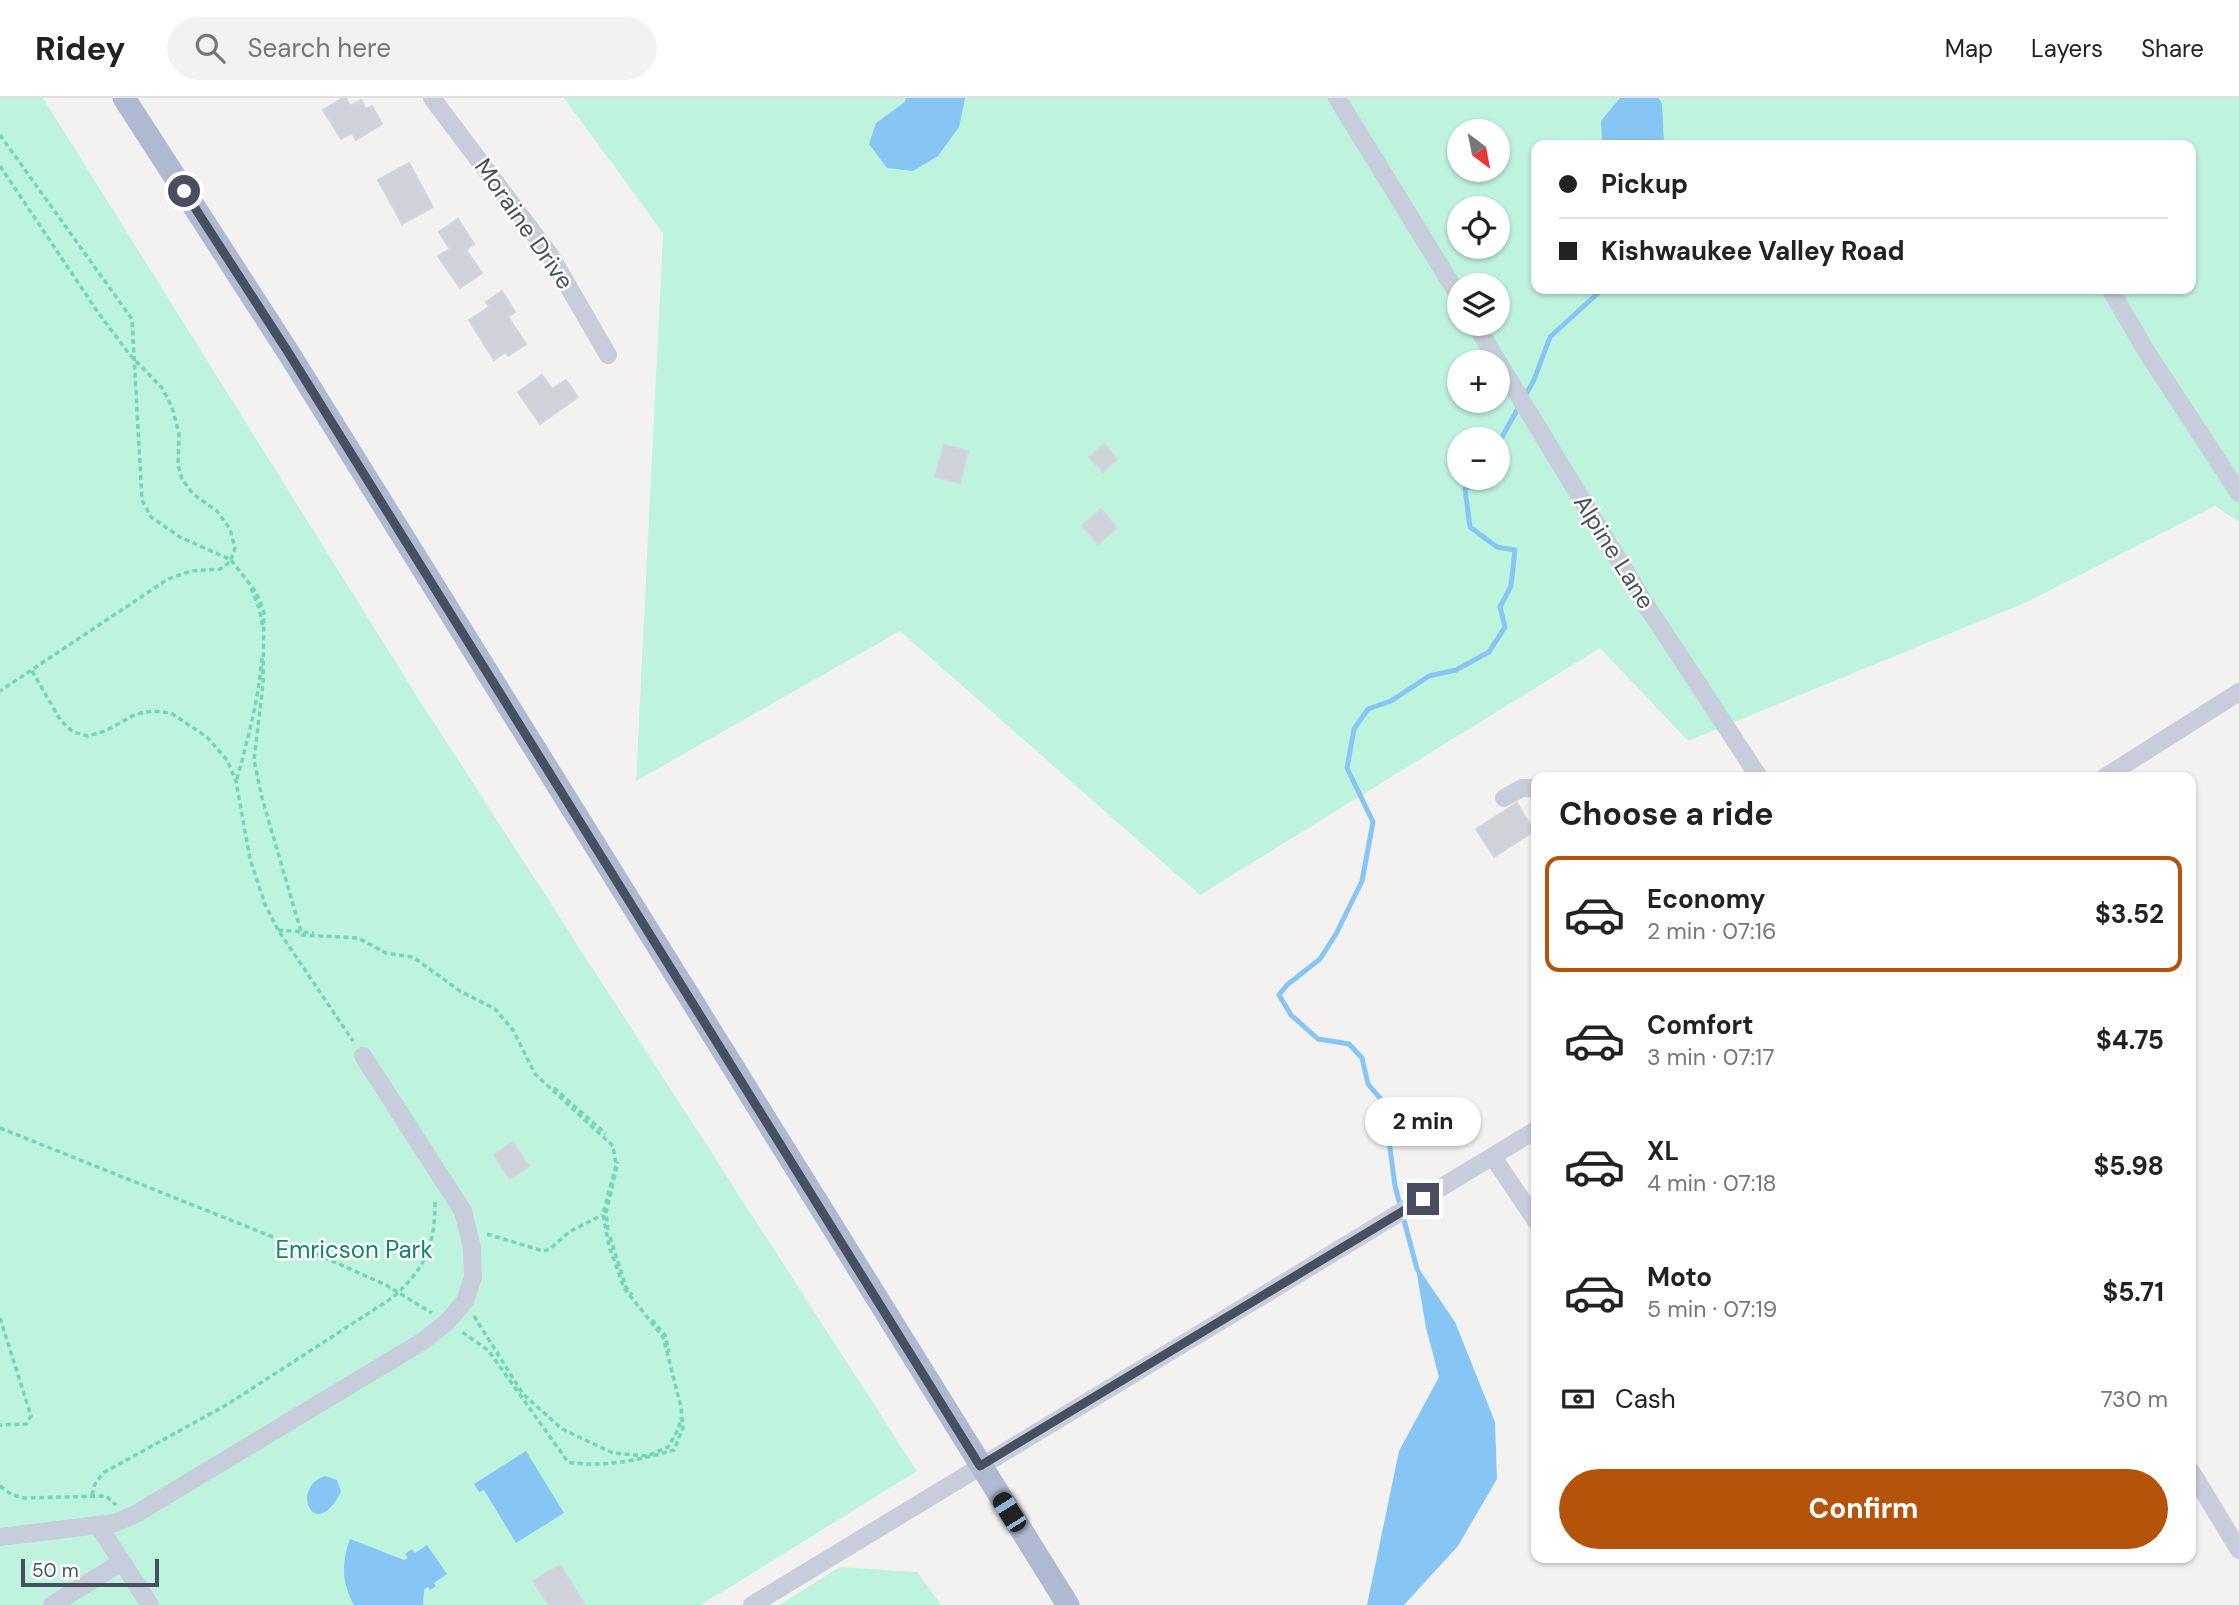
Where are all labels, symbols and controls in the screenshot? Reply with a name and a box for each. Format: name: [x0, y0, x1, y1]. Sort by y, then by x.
search box: [167, 17, 657, 80]
text: Ridey: [35, 27, 125, 70]
icon: search: [191, 29, 229, 67]
text: Search here: [247, 31, 391, 65]
text: Map: [1945, 33, 1993, 64]
text: Layers: [2031, 33, 2103, 64]
text: Share: [2141, 33, 2204, 64]
north arrow: [1447, 119, 1510, 182]
map controls: [1447, 119, 1510, 490]
street label: Moraine Drive: [468, 152, 581, 295]
text: Pickup: [1601, 167, 1688, 201]
route start: [168, 175, 200, 207]
button: locate: [1447, 196, 1510, 259]
text: Kishwaukee Valley Road: [1601, 234, 1905, 268]
button: layers: [1447, 273, 1510, 336]
button: +: [1447, 350, 1510, 413]
button: −: [1447, 427, 1510, 490]
street label: Alpine Lane: [1567, 489, 1662, 615]
text: Choose a ride: [1559, 793, 1774, 835]
text: Economy: [1647, 882, 1765, 916]
icon: car: [1563, 883, 1626, 946]
text: $3.52: [2095, 897, 2164, 931]
text: 2 min · 07:16: [1647, 916, 1776, 946]
text: Comfort: [1647, 1008, 1753, 1042]
icon: car: [1563, 1009, 1626, 1072]
text: $4.75: [2096, 1023, 2164, 1057]
text: 3 min · 07:17: [1647, 1042, 1775, 1072]
callout: 2 min: [1365, 1098, 1481, 1146]
text: 2 min: [1393, 1106, 1453, 1136]
text: XL: [1647, 1134, 1679, 1168]
icon: car: [1563, 1135, 1626, 1198]
text: $5.98: [2094, 1149, 2164, 1183]
text: 4 min · 07:18: [1647, 1168, 1777, 1198]
route end: [1407, 1183, 1439, 1215]
park label: Emricson Park: [275, 1234, 433, 1265]
text: Moto: [1647, 1260, 1712, 1294]
icon: car: [1563, 1261, 1626, 1324]
text: $5.71: [2102, 1275, 2164, 1309]
text: 5 min · 07:19: [1647, 1294, 1777, 1324]
icon: cash: [1559, 1380, 1597, 1418]
text: Cash: [1615, 1382, 1676, 1416]
text: 730 m: [2100, 1384, 2168, 1414]
button: Confirm: [1559, 1469, 2168, 1549]
car: [989, 1489, 1030, 1535]
scale bar: [21, 1556, 159, 1588]
text: 50 m: [32, 1558, 79, 1583]

